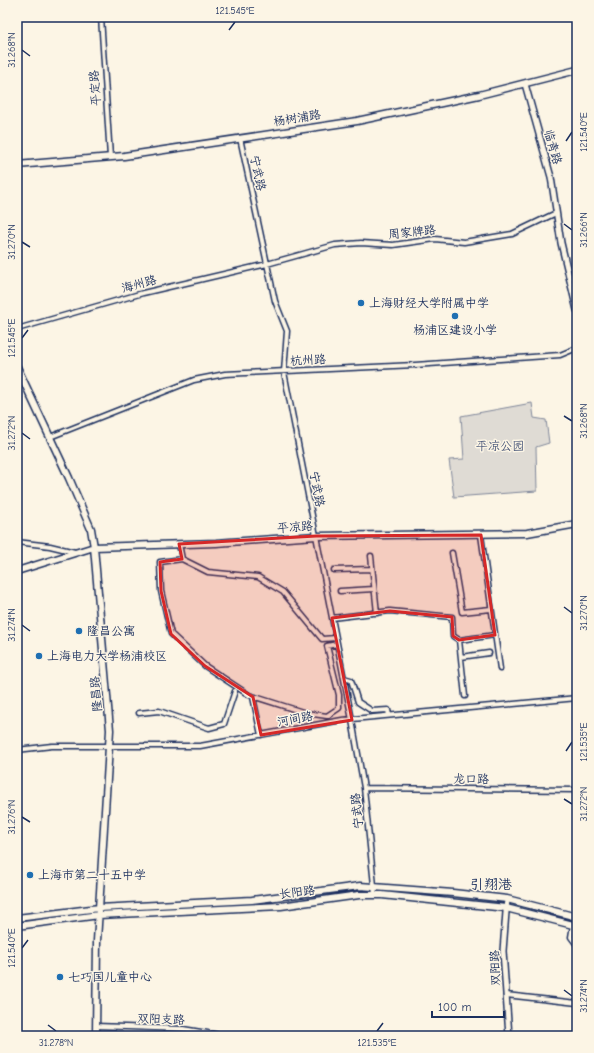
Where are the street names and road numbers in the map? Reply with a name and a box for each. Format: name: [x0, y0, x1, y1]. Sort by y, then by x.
street label: 平定路: [87, 70, 103, 106]
street label: 杨树浦路: [272, 107, 322, 129]
street label: 临青路: [541, 128, 565, 166]
street label: 宁武路: [247, 154, 269, 192]
street label: 周家牌路: [387, 223, 437, 241]
street label: 海州路: [120, 273, 158, 295]
street label: 杭州路: [290, 352, 326, 368]
street label: 宁武路: [307, 470, 327, 508]
street label: 平凉路: [277, 519, 313, 535]
street label: 隆昌路: [87, 675, 105, 713]
street label: 河间路: [276, 709, 314, 729]
street label: 龙口路: [453, 772, 489, 786]
street label: 宁武路: [348, 792, 366, 830]
street label: 长阳路: [278, 883, 316, 901]
street label: 双阳路: [487, 950, 503, 986]
street label: 双阳支路: [137, 1011, 185, 1027]

